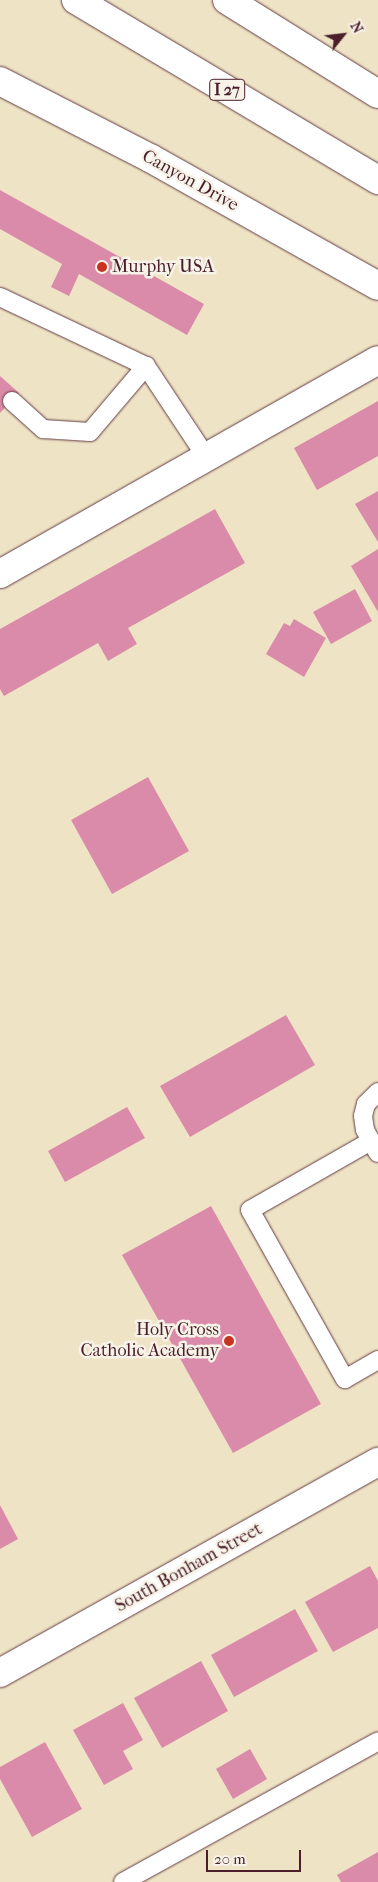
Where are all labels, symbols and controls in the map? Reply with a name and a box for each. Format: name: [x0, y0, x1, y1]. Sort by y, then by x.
north arrow: [318, 10, 368, 60]
text: N: [347, 19, 367, 36]
road number: I 27: [208, 76, 246, 104]
street label: Canyon Drive: [138, 146, 242, 216]
place label: Murphy USA: [112, 256, 214, 278]
marker: Murphy USA: [96, 261, 108, 273]
place label: Holy Cross Catholic Academy: [81, 1320, 219, 1362]
marker: Holy Cross Catholic Academy: [223, 1335, 235, 1347]
street label: South Bonham Street: [112, 1519, 266, 1617]
scale bar: [208, 1840, 303, 1872]
text: 20 m: [214, 1850, 246, 1868]

